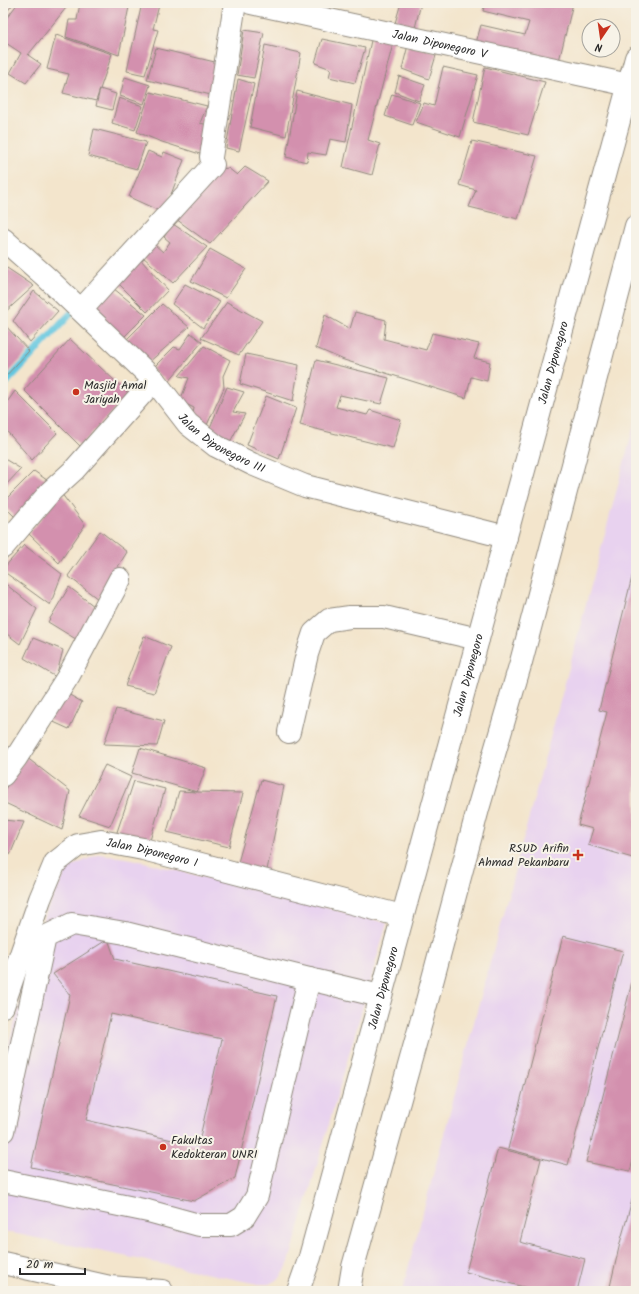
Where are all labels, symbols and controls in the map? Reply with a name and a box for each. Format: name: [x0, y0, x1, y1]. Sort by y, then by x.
north arrow: [581, 18, 621, 58]
street label: Jalan Diponegoro V: [390, 25, 490, 64]
text: N: [594, 37, 604, 56]
street label: Jalan Diponegoro: [533, 319, 574, 406]
place label: Masjid Amal Jariyah: [84, 376, 146, 409]
marker: Masjid Amal Jariyah: [71, 387, 81, 397]
street label: Jalan Diponegoro III: [173, 409, 268, 479]
street label: Jalan Diponegoro: [448, 632, 489, 719]
street label: Jalan Diponegoro I: [104, 833, 200, 873]
place label: RSUD Arifin Ahmad Pekanbaru: [478, 839, 569, 872]
marker: RSUD Arifin Ahmad Pekanbaru: [572, 849, 584, 861]
street label: Jalan Diponegoro: [363, 944, 404, 1032]
place label: Fakultas Kedokteran UNRI: [171, 1131, 258, 1164]
marker: Fakultas Kedokteran UNRI: [158, 1142, 168, 1152]
scale bar: [20, 1250, 85, 1276]
text: 20 m: [26, 1255, 54, 1274]

